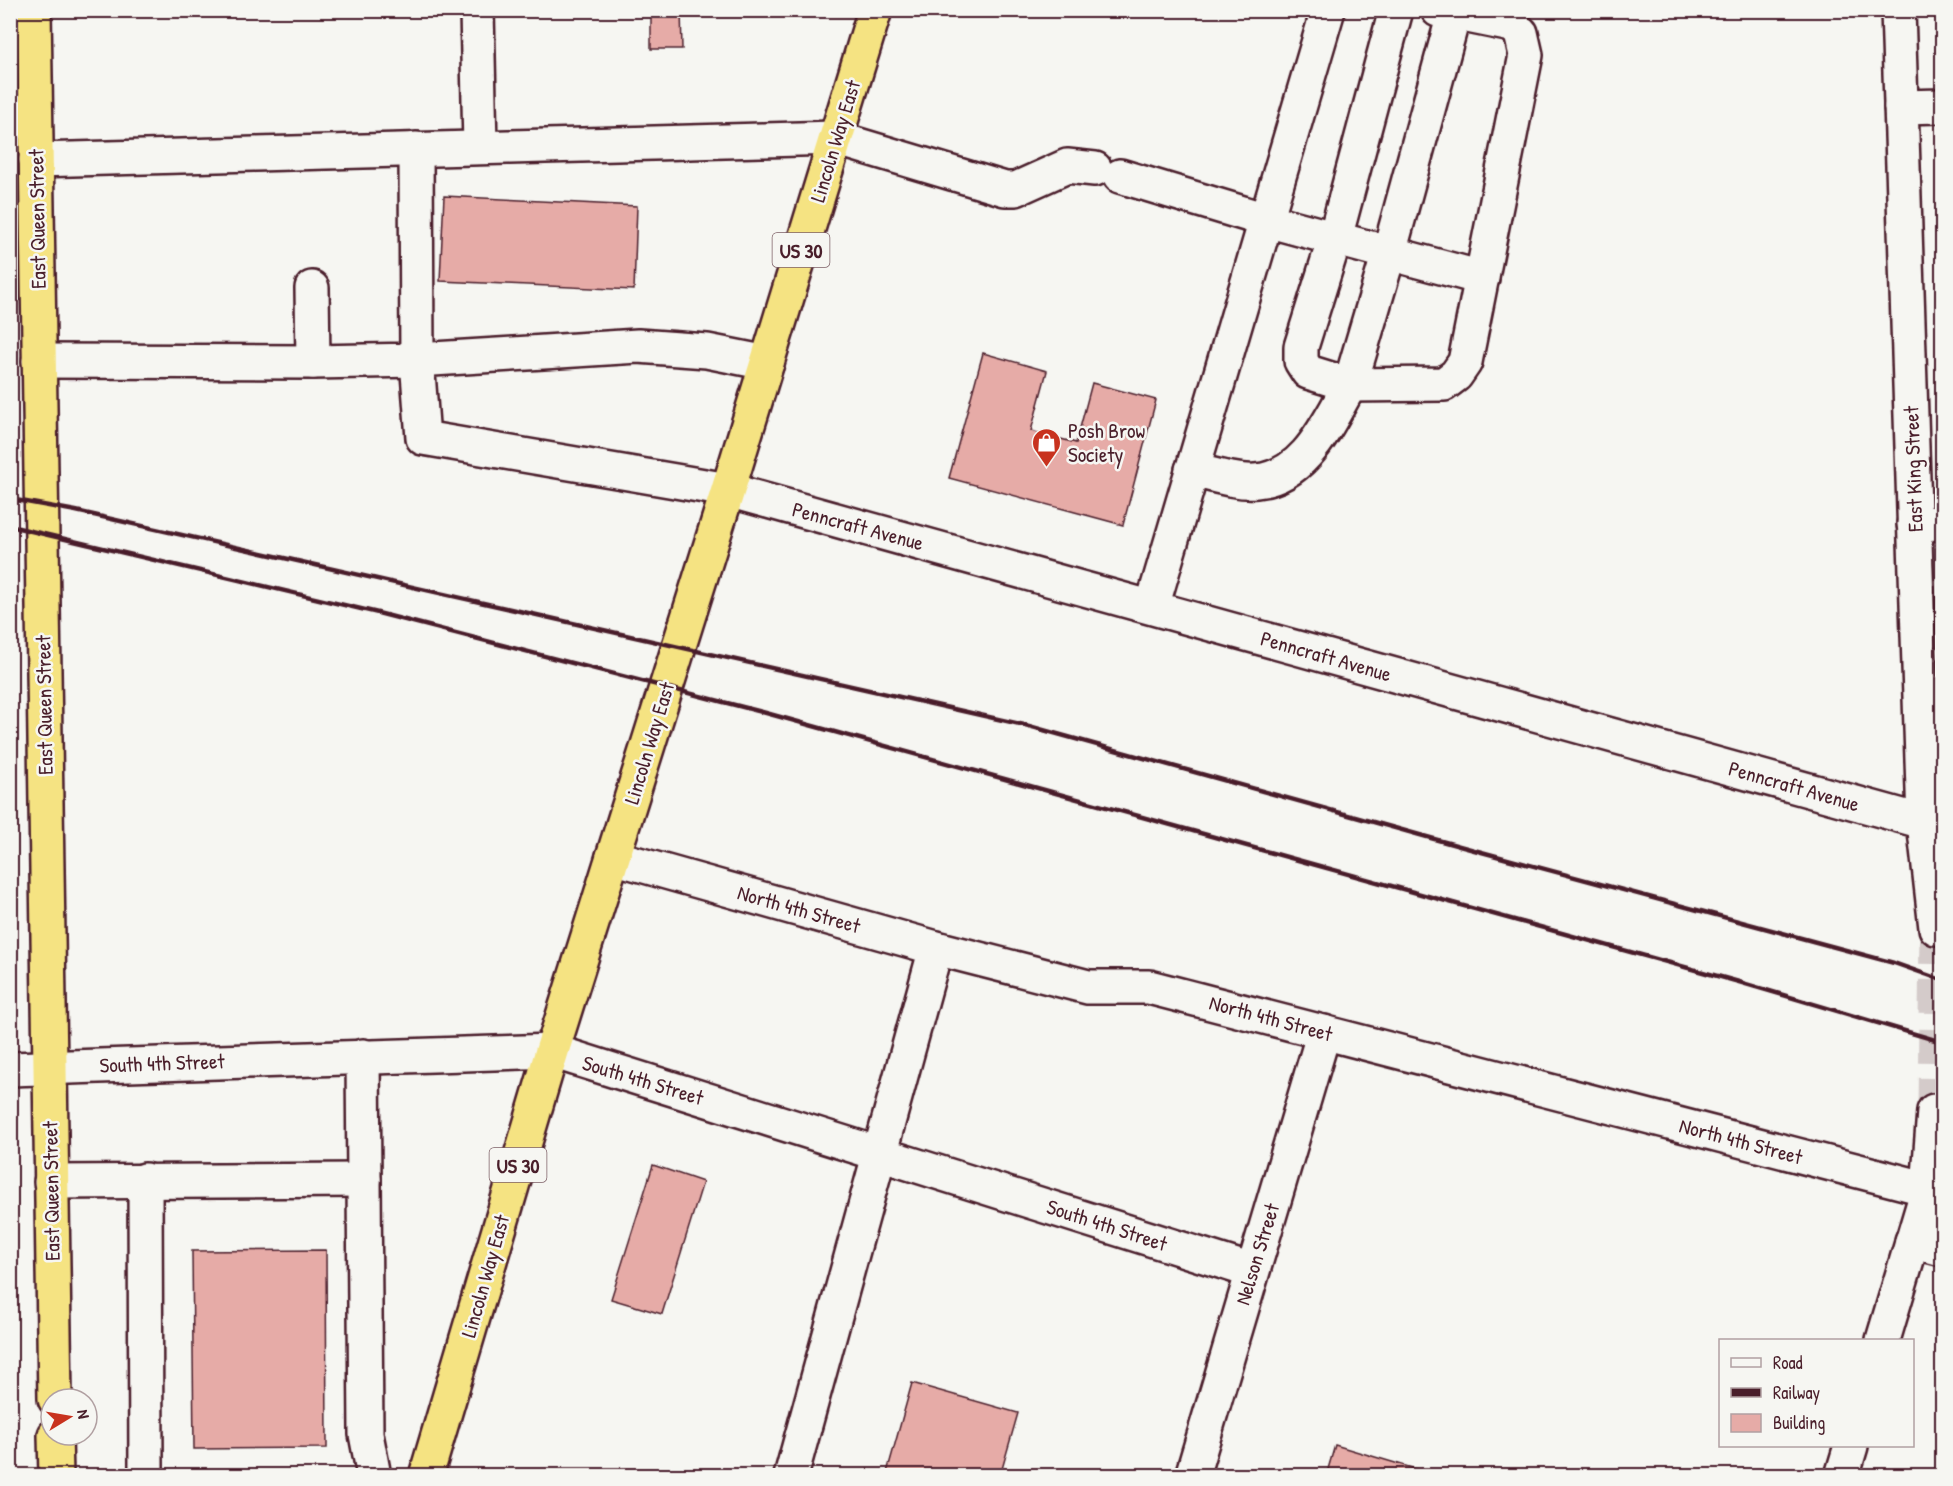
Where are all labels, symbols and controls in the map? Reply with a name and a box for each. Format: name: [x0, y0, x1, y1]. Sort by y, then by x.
street label: Lincoln Way East: [803, 76, 868, 206]
street label: East Queen Street: [21, 148, 53, 289]
road number: US 30: [772, 233, 830, 267]
street label: East King Street: [1896, 405, 1930, 532]
place label: Posh Brow Society: [1068, 416, 1145, 469]
shop icon: Posh Brow Society: [1031, 426, 1063, 468]
street label: Penncraft Avenue: [789, 495, 927, 557]
street label: Penncraft Avenue: [1257, 623, 1395, 689]
street label: East Queen Street: [28, 634, 60, 775]
street label: Lincoln Way East: [617, 678, 682, 808]
street label: Penncraft Avenue: [1725, 753, 1863, 819]
street label: North 4th Street: [734, 878, 864, 941]
street label: North 4th Street: [1206, 988, 1336, 1049]
street label: South 4th Street: [99, 1046, 226, 1080]
street label: South 4th Street: [579, 1048, 708, 1112]
street label: North 4th Street: [1676, 1111, 1806, 1172]
street label: East Queen Street: [35, 1120, 67, 1261]
road number: US 30: [490, 1148, 546, 1182]
street label: South 4th Street: [1043, 1192, 1172, 1258]
street label: Nelson Street: [1228, 1199, 1286, 1308]
street label: Lincoln Way East: [454, 1211, 517, 1341]
legend: [1719, 1339, 1914, 1447]
text: Road: [1773, 1350, 1803, 1375]
text: Railway: [1773, 1380, 1820, 1405]
north arrow: [39, 1387, 99, 1447]
text: N: [72, 1408, 95, 1421]
text: Building: [1773, 1410, 1825, 1435]

